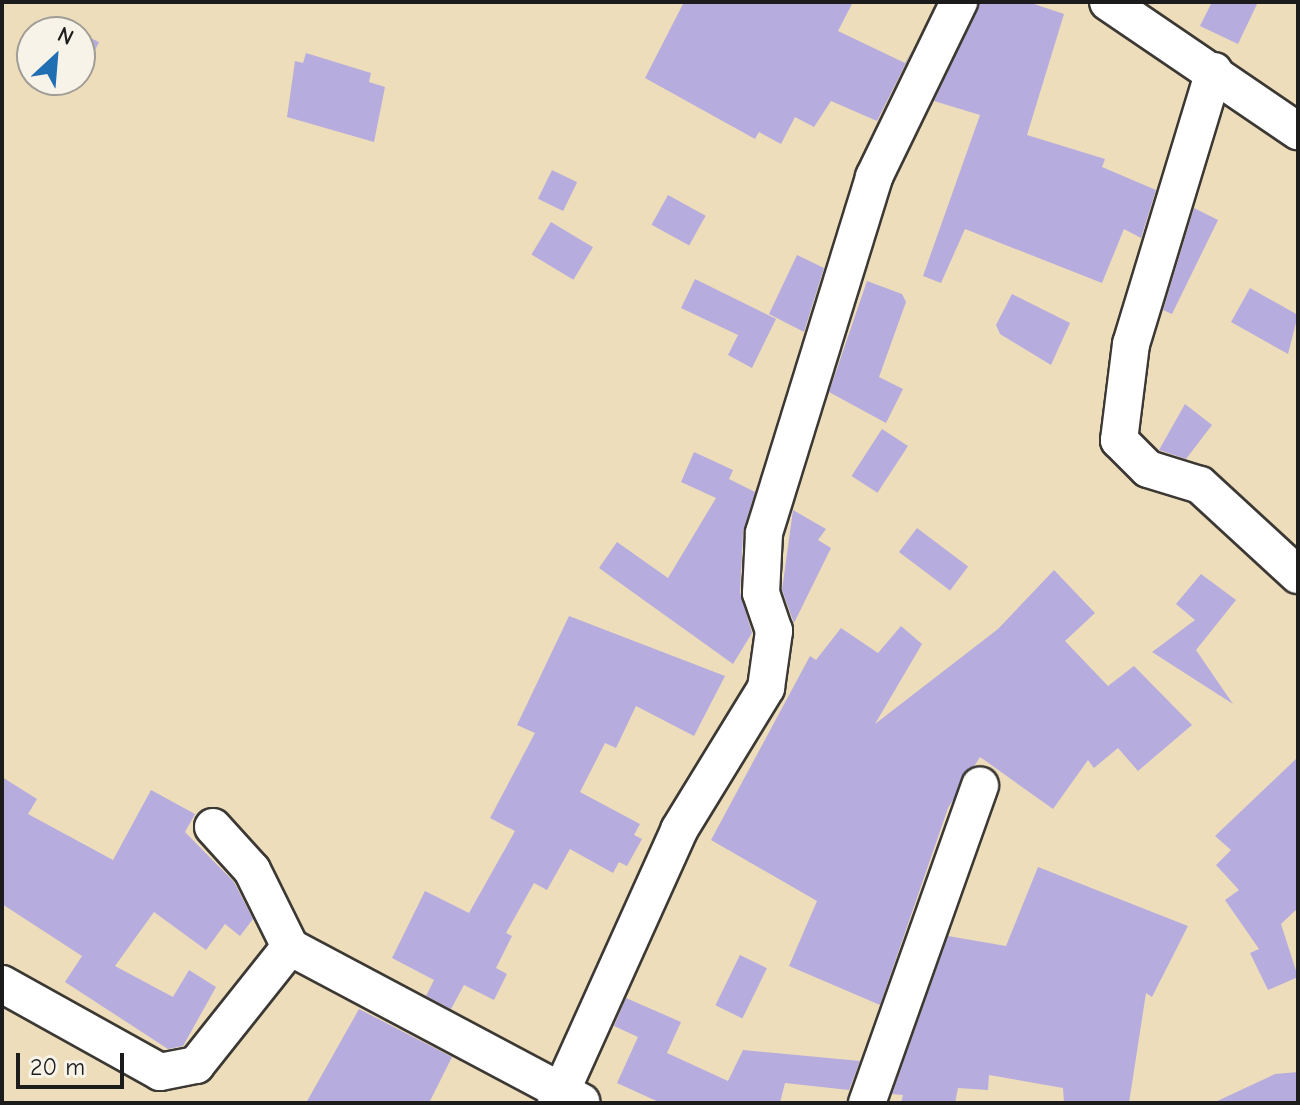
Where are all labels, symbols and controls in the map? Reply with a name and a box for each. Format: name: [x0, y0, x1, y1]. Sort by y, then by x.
north arrow: [16, 16, 96, 96]
text: N: [53, 21, 78, 51]
scale bar: [20, 1037, 128, 1087]
text: 20 m: [30, 1053, 85, 1081]

